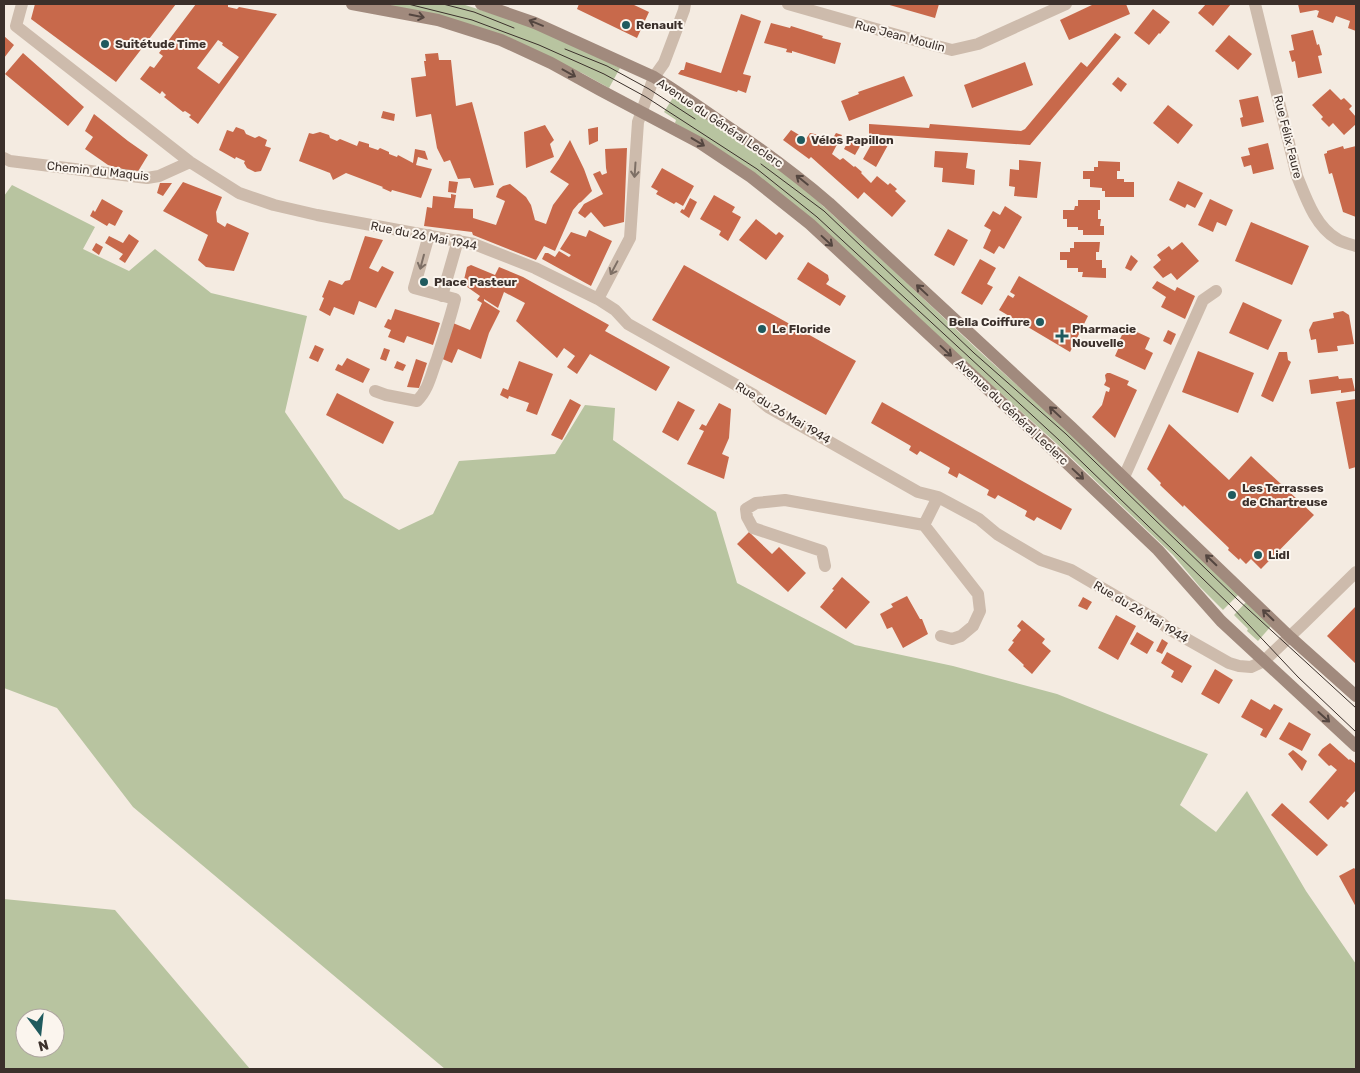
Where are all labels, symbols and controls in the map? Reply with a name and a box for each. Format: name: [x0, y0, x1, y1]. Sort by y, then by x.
one-way arrow: [409, 12, 425, 21]
street label: Rue Jean Moulin: [853, 17, 947, 55]
one-way arrow: [529, 18, 544, 27]
place label: Renault: [636, 18, 683, 32]
marker: Renault: [620, 19, 632, 31]
place label: Suitétude Time: [115, 37, 206, 51]
marker: Suitétude Time: [99, 38, 111, 50]
one-way arrow: [561, 68, 575, 78]
street label: Avenue du Général Leclerc: [654, 76, 786, 171]
street label: Rue Félix Faure: [1271, 94, 1305, 180]
place label: Vélos Papillon: [811, 133, 894, 147]
marker: Vélos Papillon: [795, 134, 807, 146]
one-way arrow: [691, 138, 705, 148]
street label: Chemin du Maquis: [46, 159, 150, 183]
one-way arrow: [630, 162, 639, 178]
one-way arrow: [796, 175, 809, 186]
street label: Rue du 26 Mai 1944: [370, 219, 479, 253]
one-way arrow: [821, 235, 834, 247]
one-way arrow: [416, 253, 426, 269]
one-way arrow: [609, 261, 619, 276]
place label: Place Pasteur: [434, 275, 517, 289]
marker: Place Pasteur: [418, 276, 430, 288]
one-way arrow: [916, 284, 929, 296]
place label: Bella Coiffure: [949, 315, 1030, 329]
marker: Bella Coiffure: [1034, 316, 1046, 328]
place label: Le Floride: [772, 322, 831, 336]
place label: Pharmacie Nouvelle: [1072, 322, 1136, 350]
marker: Le Floride: [756, 323, 768, 335]
marker: Pharmacie Nouvelle: [1056, 330, 1068, 342]
one-way arrow: [940, 345, 953, 357]
street label: Avenue du Général Leclerc: [953, 356, 1071, 468]
street label: Rue du 26 Mai 1944: [733, 379, 833, 447]
one-way arrow: [1048, 406, 1061, 418]
one-way arrow: [1072, 468, 1085, 480]
place label: Les Terrasses de Chartreuse: [1242, 481, 1328, 509]
marker: Les Terrasses de Chartreuse: [1226, 489, 1238, 501]
place label: Lidl: [1268, 548, 1290, 562]
marker: Lidl: [1252, 549, 1264, 561]
one-way arrow: [1204, 554, 1217, 566]
street label: Rue du 26 Mai 1944: [1091, 578, 1191, 646]
one-way arrow: [1262, 609, 1274, 621]
one-way arrow: [1318, 711, 1331, 723]
north arrow: [15, 1008, 65, 1058]
text: N: [36, 1036, 50, 1055]

